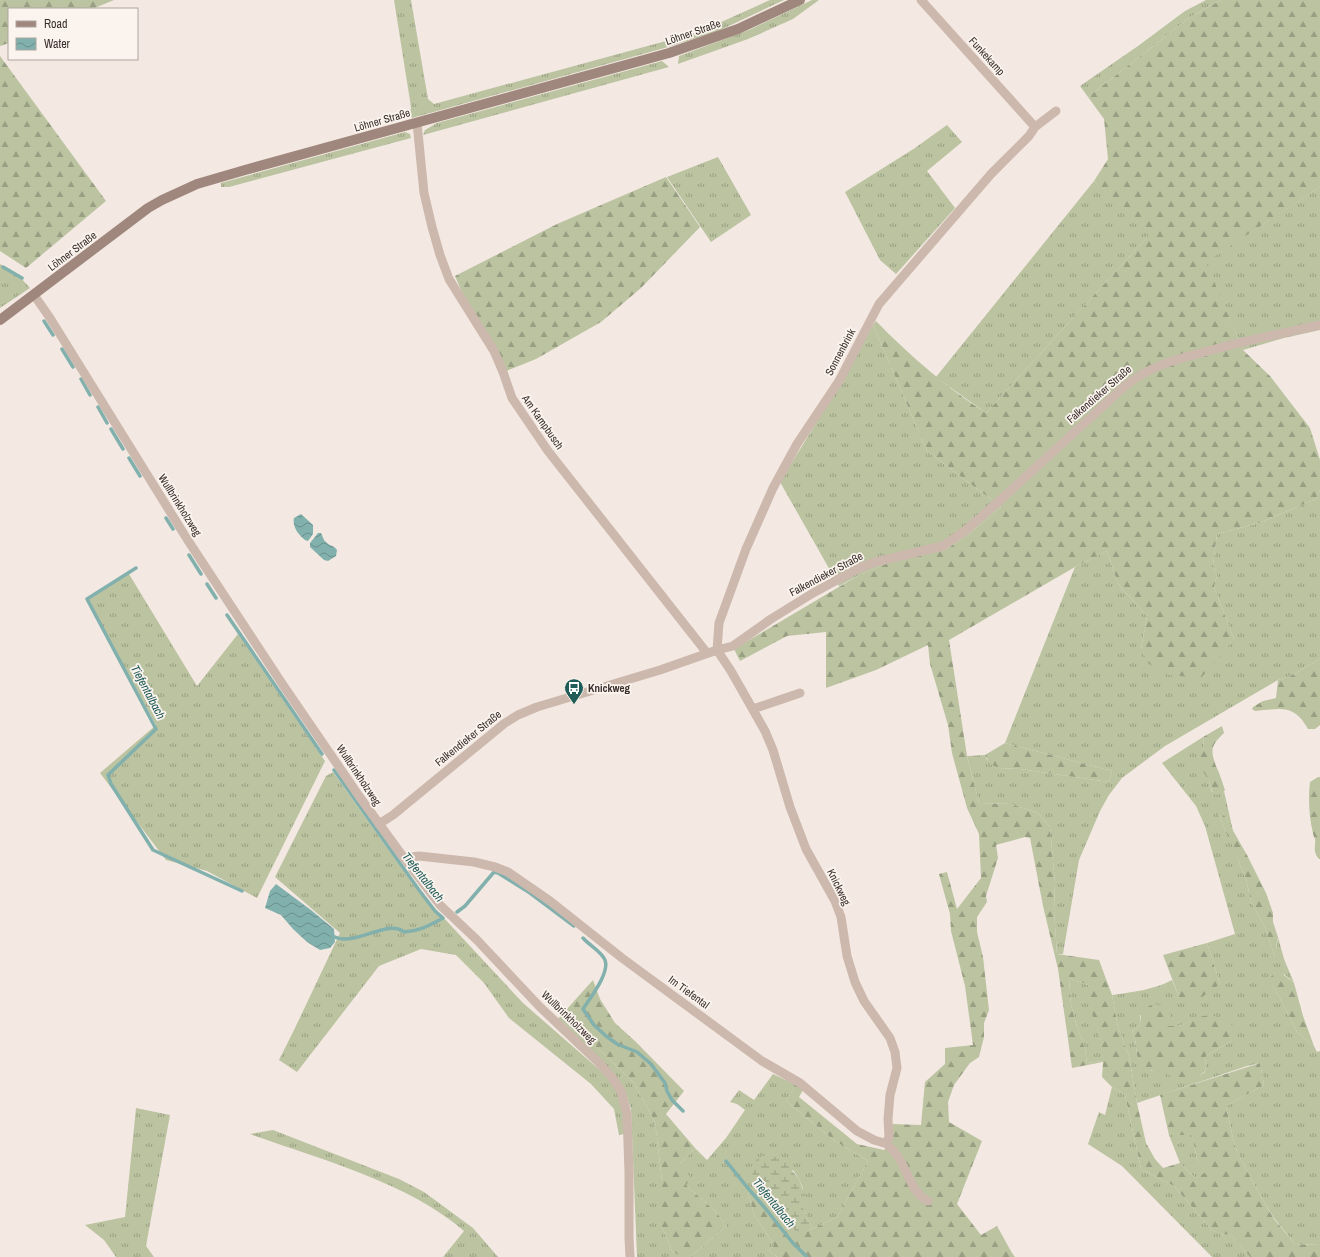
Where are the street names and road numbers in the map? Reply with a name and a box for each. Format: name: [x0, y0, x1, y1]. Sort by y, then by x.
street label: Löhner Straße: [663, 16, 723, 48]
street label: Funkekamp: [966, 34, 1008, 78]
street label: Löhner Straße: [352, 105, 412, 135]
street label: Löhner Straße: [45, 228, 99, 274]
street label: Sonnenbrink: [822, 326, 858, 378]
street label: Falkendieker Straße: [1064, 362, 1134, 426]
street label: Am Kampbusch: [518, 391, 567, 452]
street label: Wullbrinkholzweg: [155, 471, 205, 539]
street label: Falkendieker Straße: [787, 549, 865, 599]
street label: Falkendieker Straße: [432, 707, 504, 769]
street label: Wullbrinkholzweg: [333, 742, 385, 808]
street label: Knickweg: [824, 866, 854, 908]
street label: Im Tiefental: [666, 972, 712, 1012]
street label: Wullbrinkholzweg: [539, 987, 599, 1047]

